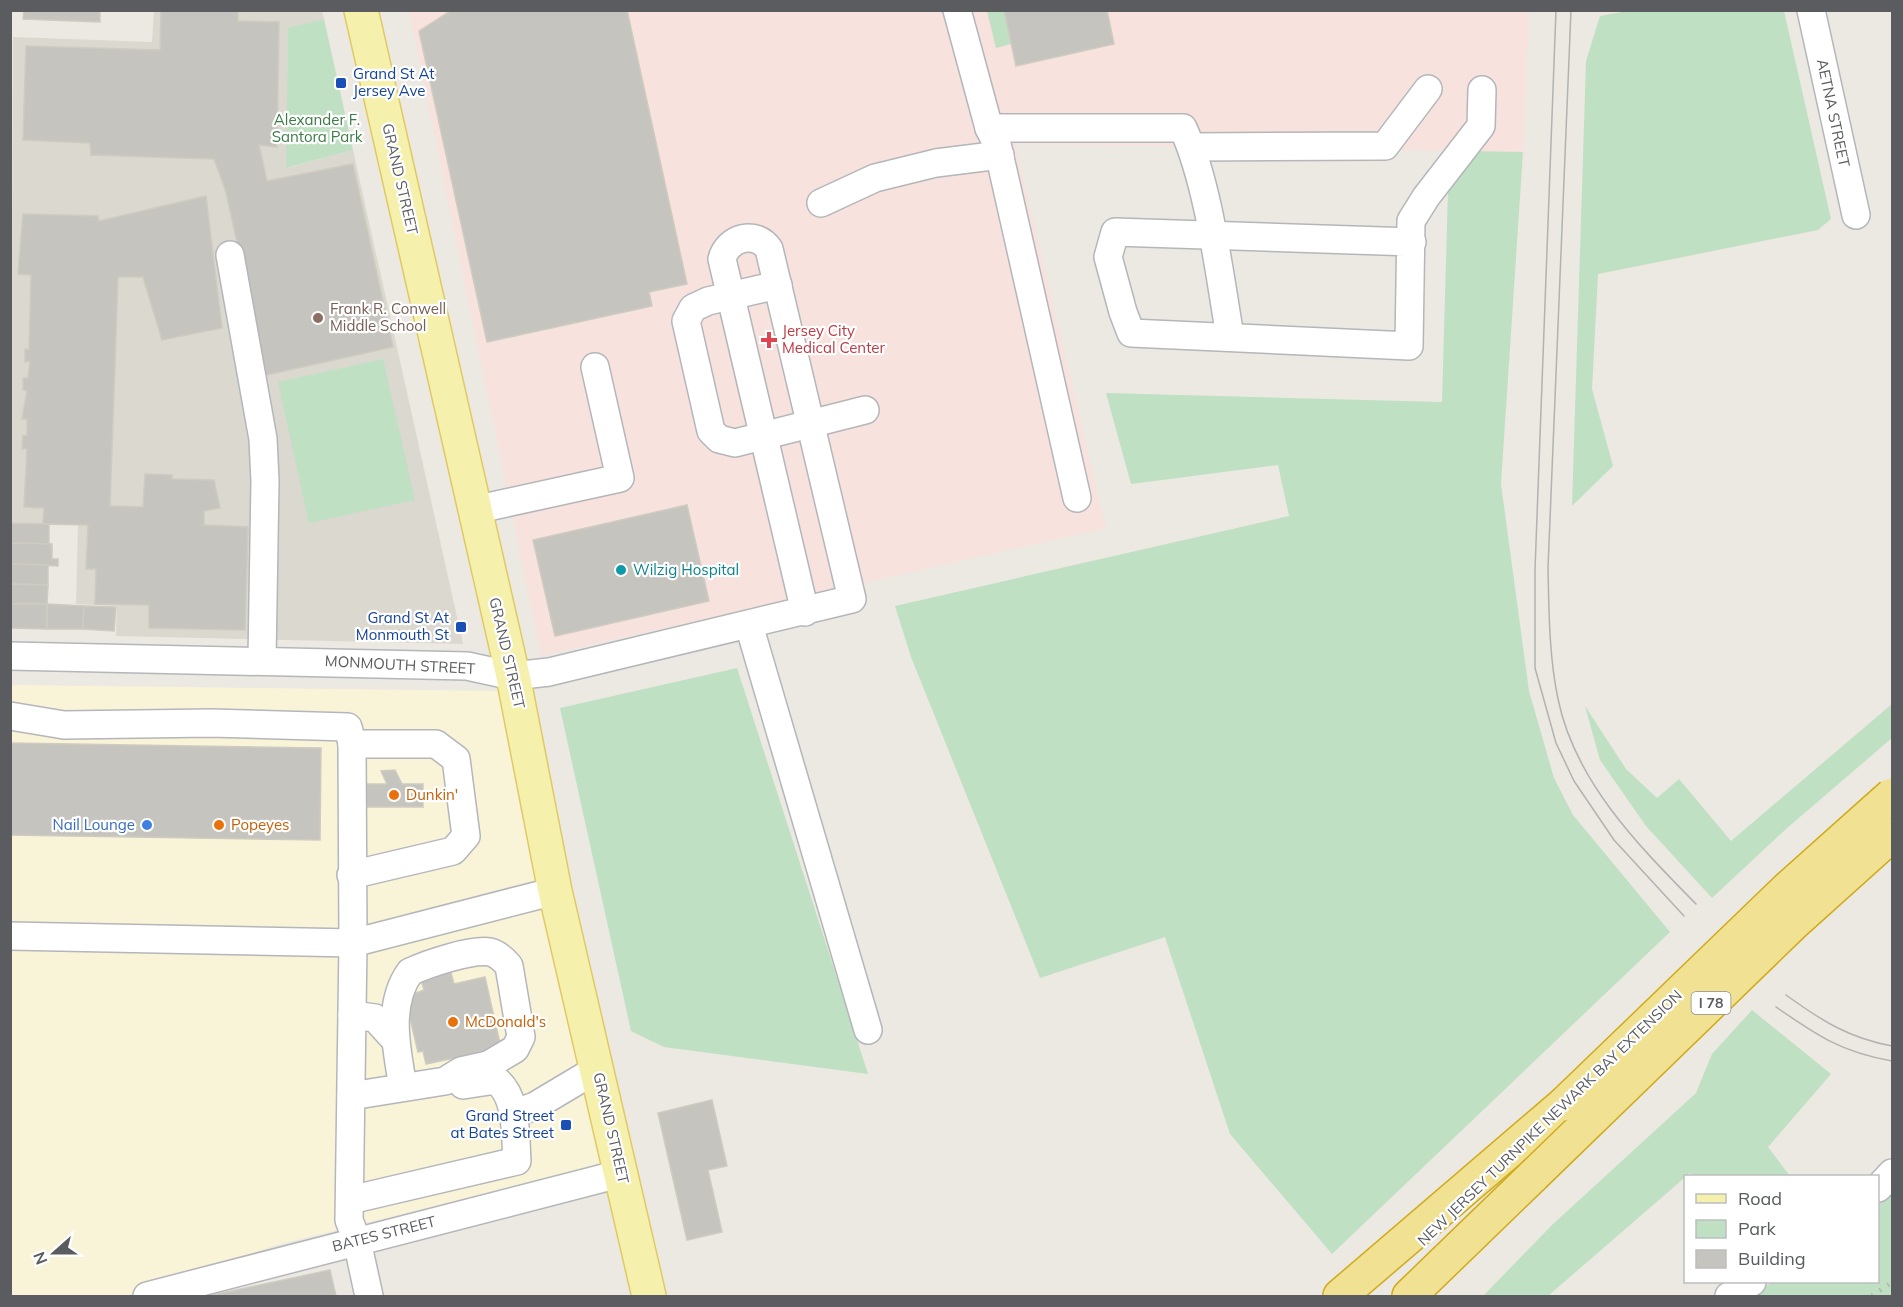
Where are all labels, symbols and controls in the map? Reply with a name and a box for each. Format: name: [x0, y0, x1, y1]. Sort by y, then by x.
street label: AETNA STREET: [1813, 57, 1854, 169]
place label: Grand St At Jersey Ave: [353, 64, 435, 100]
marker: Grand St At Jersey Ave: [334, 76, 348, 90]
park label: Alexander F. Santora Park: [272, 110, 363, 146]
street label: GRAND STREET: [378, 121, 423, 236]
place label: Frank R. Conwell Middle School: [330, 299, 446, 335]
marker: Frank R. Conwell Middle School: [311, 311, 325, 325]
place label: Jersey City Medical Center: [782, 321, 885, 357]
marker: Jersey City Medical Center: [760, 331, 778, 349]
place label: Wilzig Hospital: [633, 560, 739, 579]
marker: Wilzig Hospital: [614, 563, 628, 577]
street label: GRAND STREET: [485, 595, 530, 710]
place label: Grand St At Monmouth St: [356, 608, 449, 644]
marker: Grand St At Monmouth St: [454, 620, 468, 634]
street label: MONMOUTH STREET: [324, 651, 476, 678]
place label: Dunkin': [406, 785, 458, 804]
marker: Dunkin': [387, 788, 401, 802]
place label: Nail Lounge: [52, 815, 135, 834]
place label: Popeyes: [231, 815, 290, 834]
marker: Nail Lounge: [140, 818, 154, 832]
marker: Popeyes: [212, 818, 226, 832]
street label: NEW JERSEY TURNPIKE NEWARK BAY EXTENSION: [1413, 986, 1686, 1250]
road number: I 78: [1692, 992, 1730, 1014]
place label: McDonald's: [465, 1012, 546, 1031]
marker: McDonald's: [446, 1015, 460, 1029]
street label: GRAND STREET: [589, 1070, 634, 1185]
place label: Grand Street at Bates Street: [450, 1106, 554, 1142]
marker: Grand Street at Bates Street: [559, 1118, 573, 1132]
legend: [1684, 1175, 1879, 1283]
text: Road: [1738, 1187, 1782, 1210]
street label: BATES STREET: [330, 1211, 438, 1256]
text: Park: [1738, 1217, 1777, 1240]
north arrow: [24, 1223, 84, 1283]
text: Building: [1738, 1247, 1806, 1270]
text: N: [28, 1249, 51, 1268]

